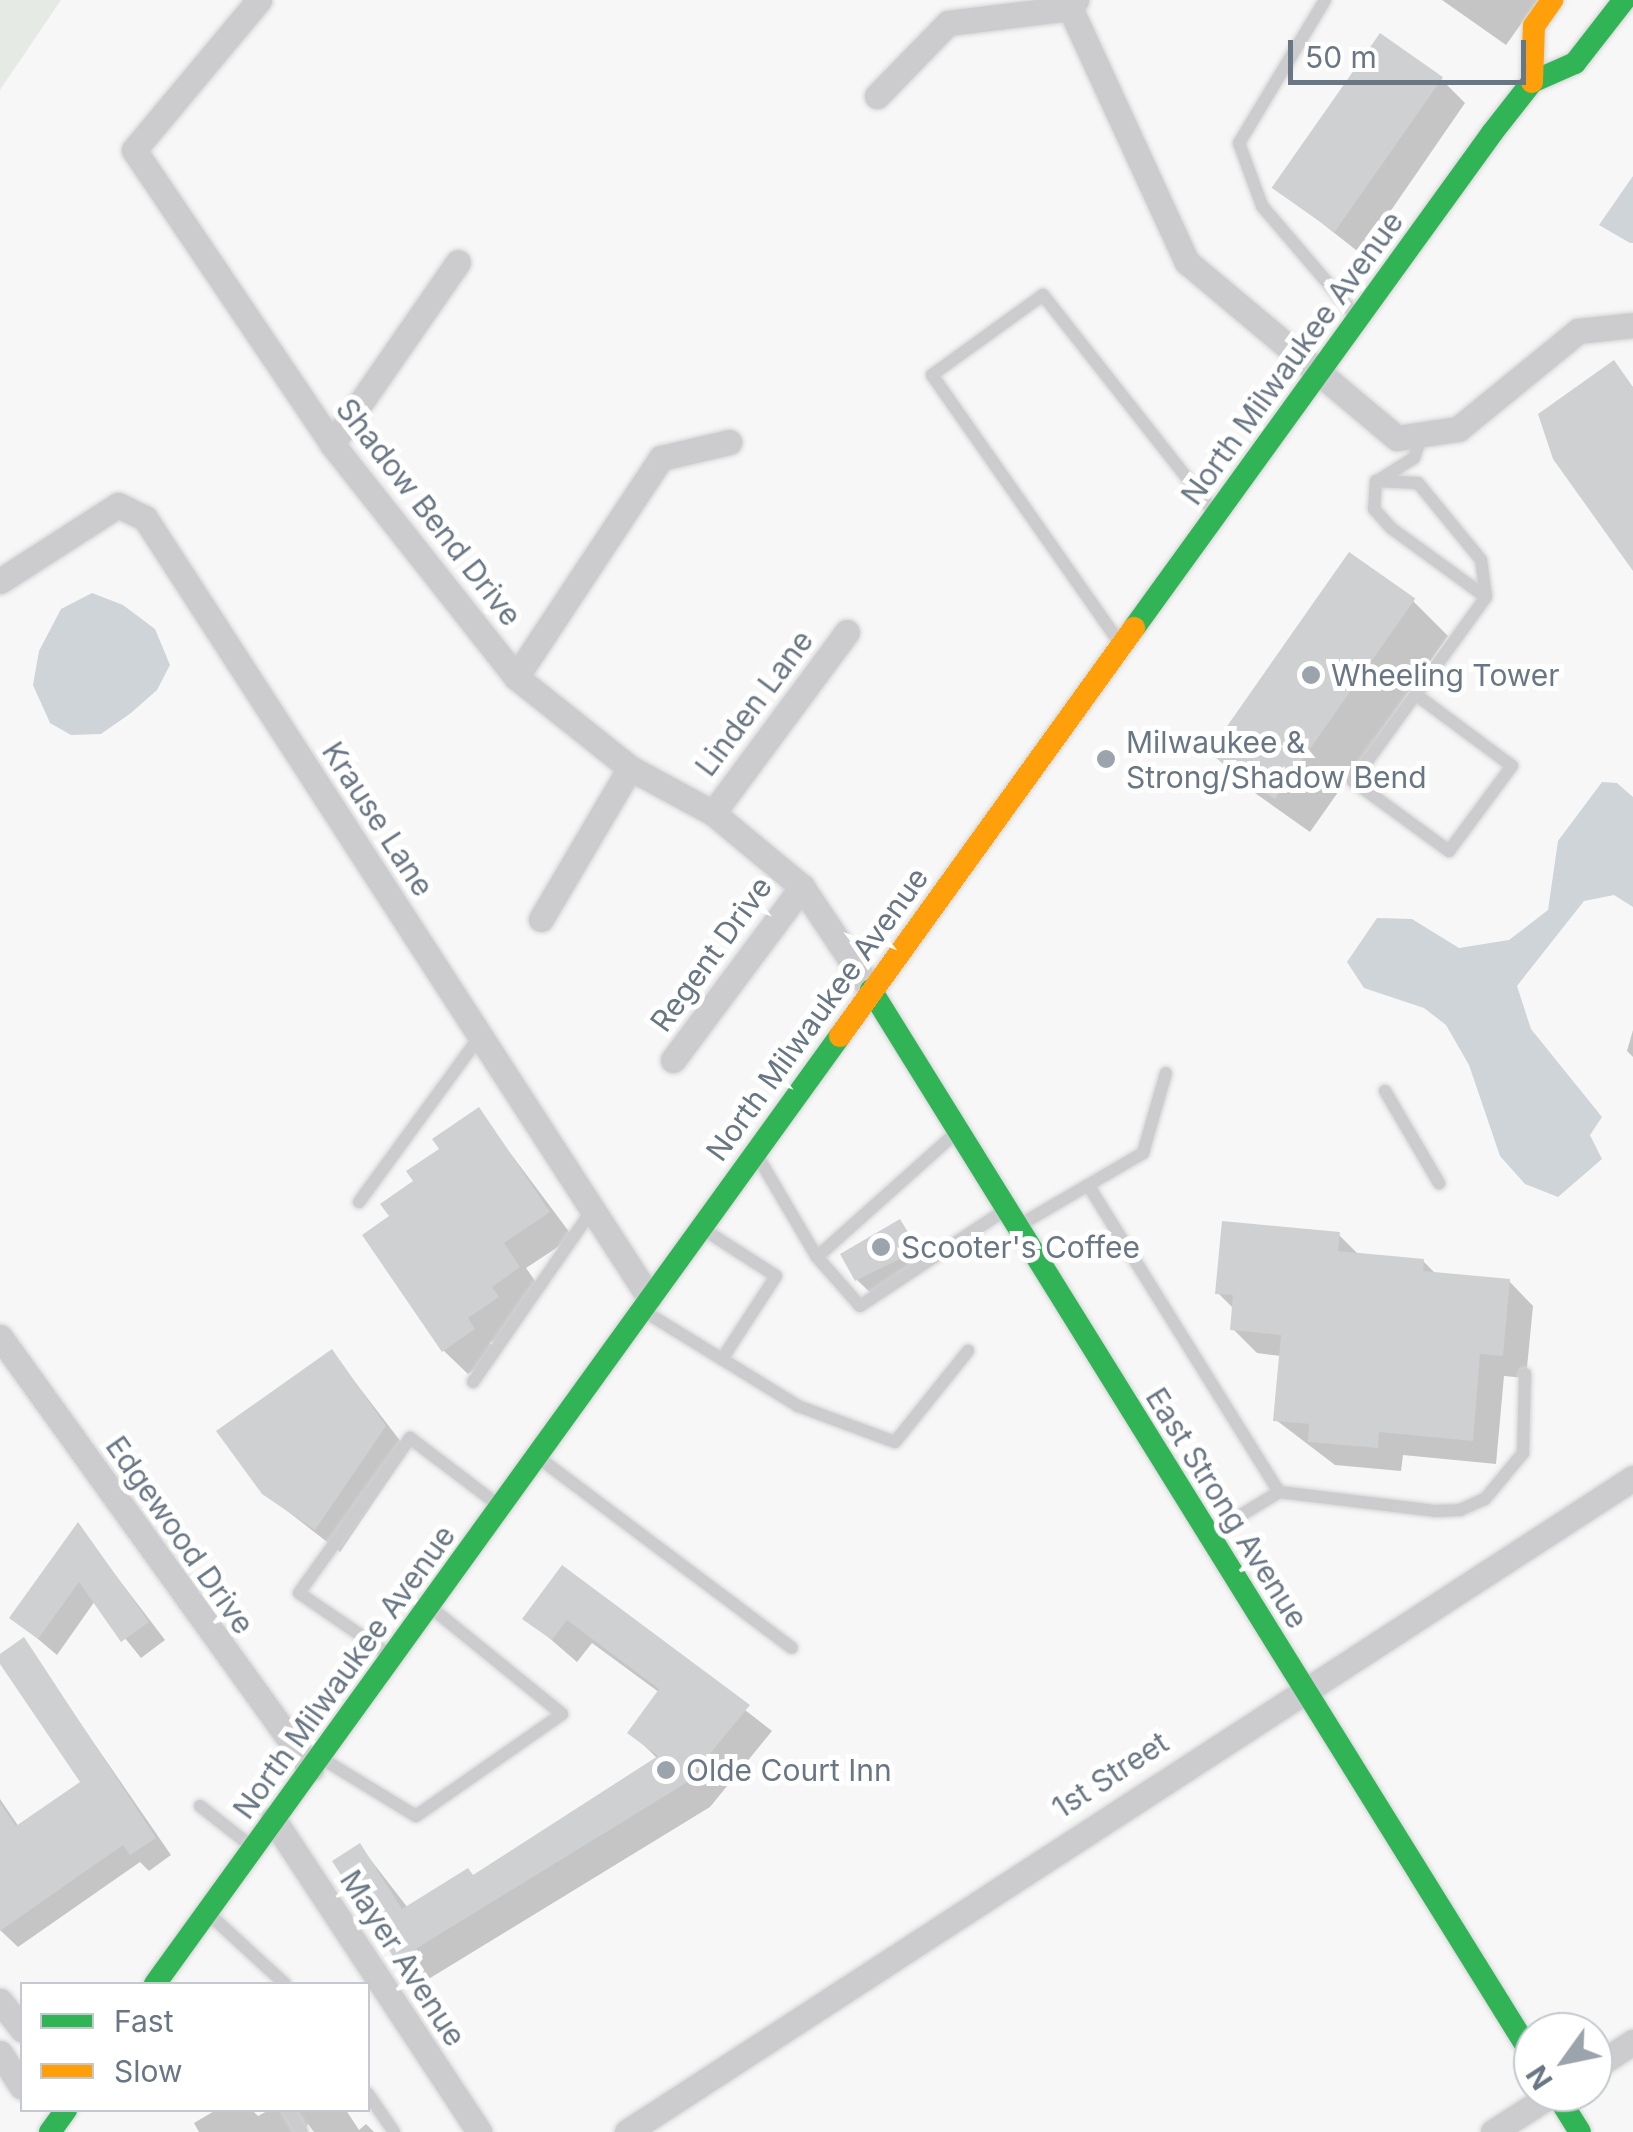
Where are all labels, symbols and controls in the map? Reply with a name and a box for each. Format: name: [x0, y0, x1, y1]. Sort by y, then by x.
scale bar: [1293, 20, 1530, 82]
text: 50 m: [1305, 39, 1377, 75]
street label: North Milwaukee Avenue: [1173, 204, 1411, 512]
street label: Shadow Bend Drive: [329, 391, 529, 633]
street label: Linden Lane: [688, 623, 820, 783]
place label: Wheeling Tower: [1331, 657, 1560, 693]
marker: Wheeling Tower: [1300, 664, 1322, 686]
place label: Milwaukee & Strong/Shadow Bend: [1126, 724, 1427, 794]
street label: Krause Lane: [315, 735, 441, 903]
marker: Milwaukee & Strong/Shadow Bend: [1095, 748, 1117, 770]
street label: North Milwaukee Avenue: [698, 860, 936, 1168]
street label: Regent Drive: [643, 870, 779, 1038]
place label: Scooter's Coffee: [901, 1229, 1140, 1265]
marker: Scooter's Coffee: [870, 1236, 892, 1258]
street label: East Strong Avenue: [1138, 1381, 1316, 1635]
street label: Edgewood Drive: [98, 1429, 262, 1641]
street label: North Milwaukee Avenue: [225, 1518, 463, 1826]
street label: 1st Street: [1045, 1724, 1175, 1826]
place label: Olde Court Inn: [686, 1752, 892, 1788]
marker: Olde Court Inn: [655, 1759, 677, 1781]
street label: Mayer Avenue: [333, 1863, 473, 2053]
legend: [20, 1982, 370, 2112]
text: Fast: [114, 2003, 173, 2039]
north arrow: [1513, 2012, 1613, 2112]
text: Slow: [114, 2053, 183, 2089]
text: N: [1519, 2059, 1560, 2095]

